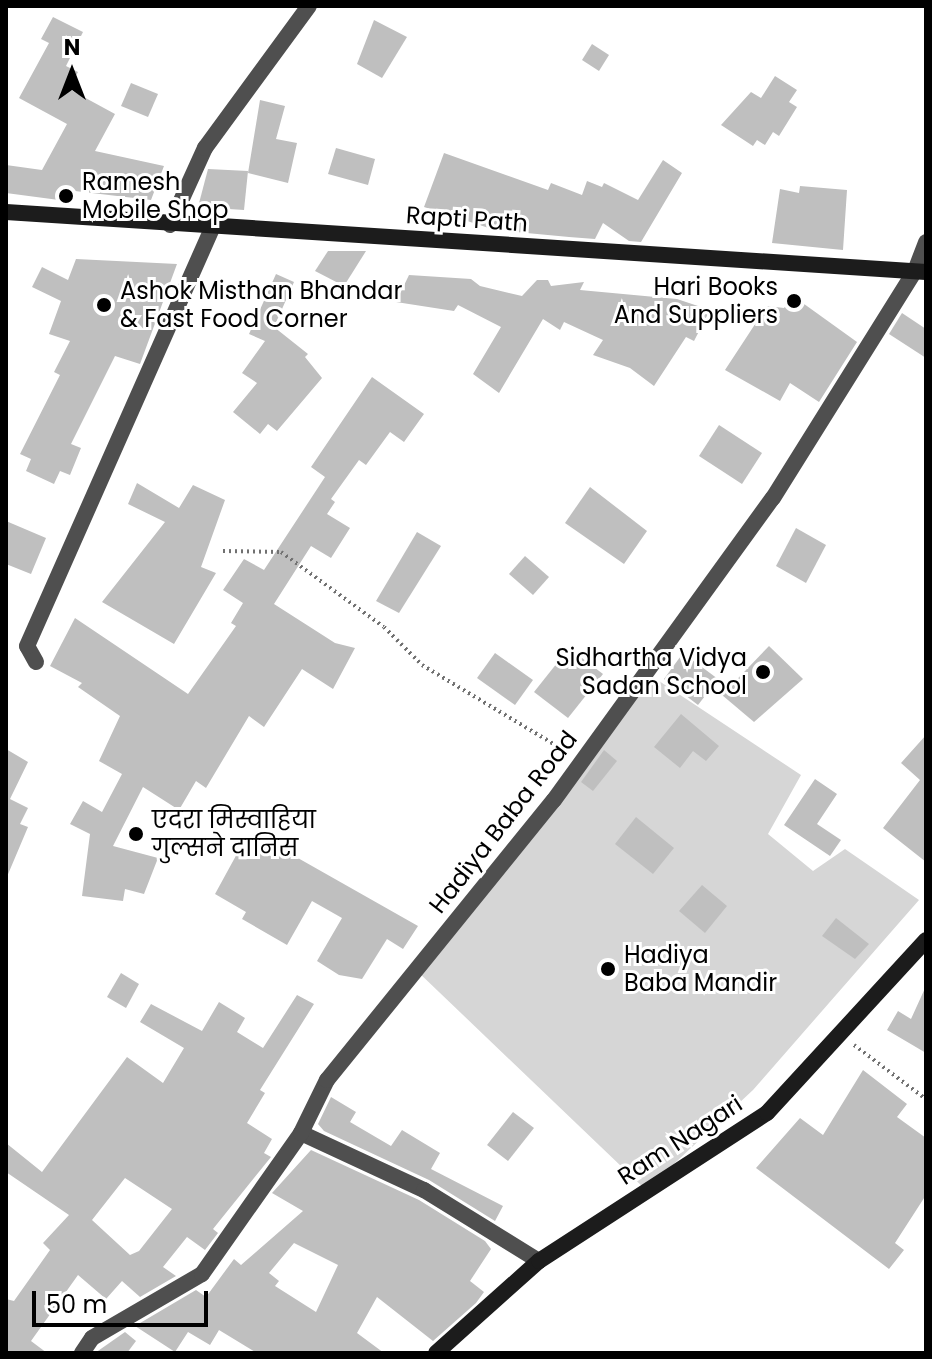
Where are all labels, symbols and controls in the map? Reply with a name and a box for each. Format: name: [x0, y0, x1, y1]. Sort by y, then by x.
north arrow: [32, 32, 112, 112]
text: N: [64, 32, 80, 63]
place label: Ramesh Mobile Shop: [82, 168, 228, 224]
marker: Ramesh Mobile Shop: [57, 187, 75, 205]
street label: Rapti Path: [405, 200, 529, 238]
place label: Hari Books And Suppliers: [614, 273, 778, 329]
place label: Ashok Misthan Bhandar & Fast Food Corner: [120, 277, 402, 333]
marker: Hari Books And Suppliers: [785, 292, 803, 310]
marker: Ashok Misthan Bhandar & Fast Food Corner: [95, 296, 113, 314]
place label: Sidhartha Vidya Sadan School: [555, 644, 747, 700]
marker: Sidhartha Vidya Sadan School: [754, 663, 772, 681]
street label: Hadiya Baba Road: [423, 725, 583, 919]
place label: एदरा मिस्वाहिया गुल्सने दानिस: [152, 806, 316, 862]
marker: एदरा मिस्वाहिया गुल्सने दानिस: [127, 825, 145, 843]
place label: Hadiya Baba Mandir: [624, 941, 777, 997]
marker: Hadiya Baba Mandir: [599, 960, 617, 978]
street label: Ram Nagari: [612, 1089, 748, 1191]
scale bar: [36, 1275, 212, 1325]
text: 50 m: [46, 1288, 107, 1321]

